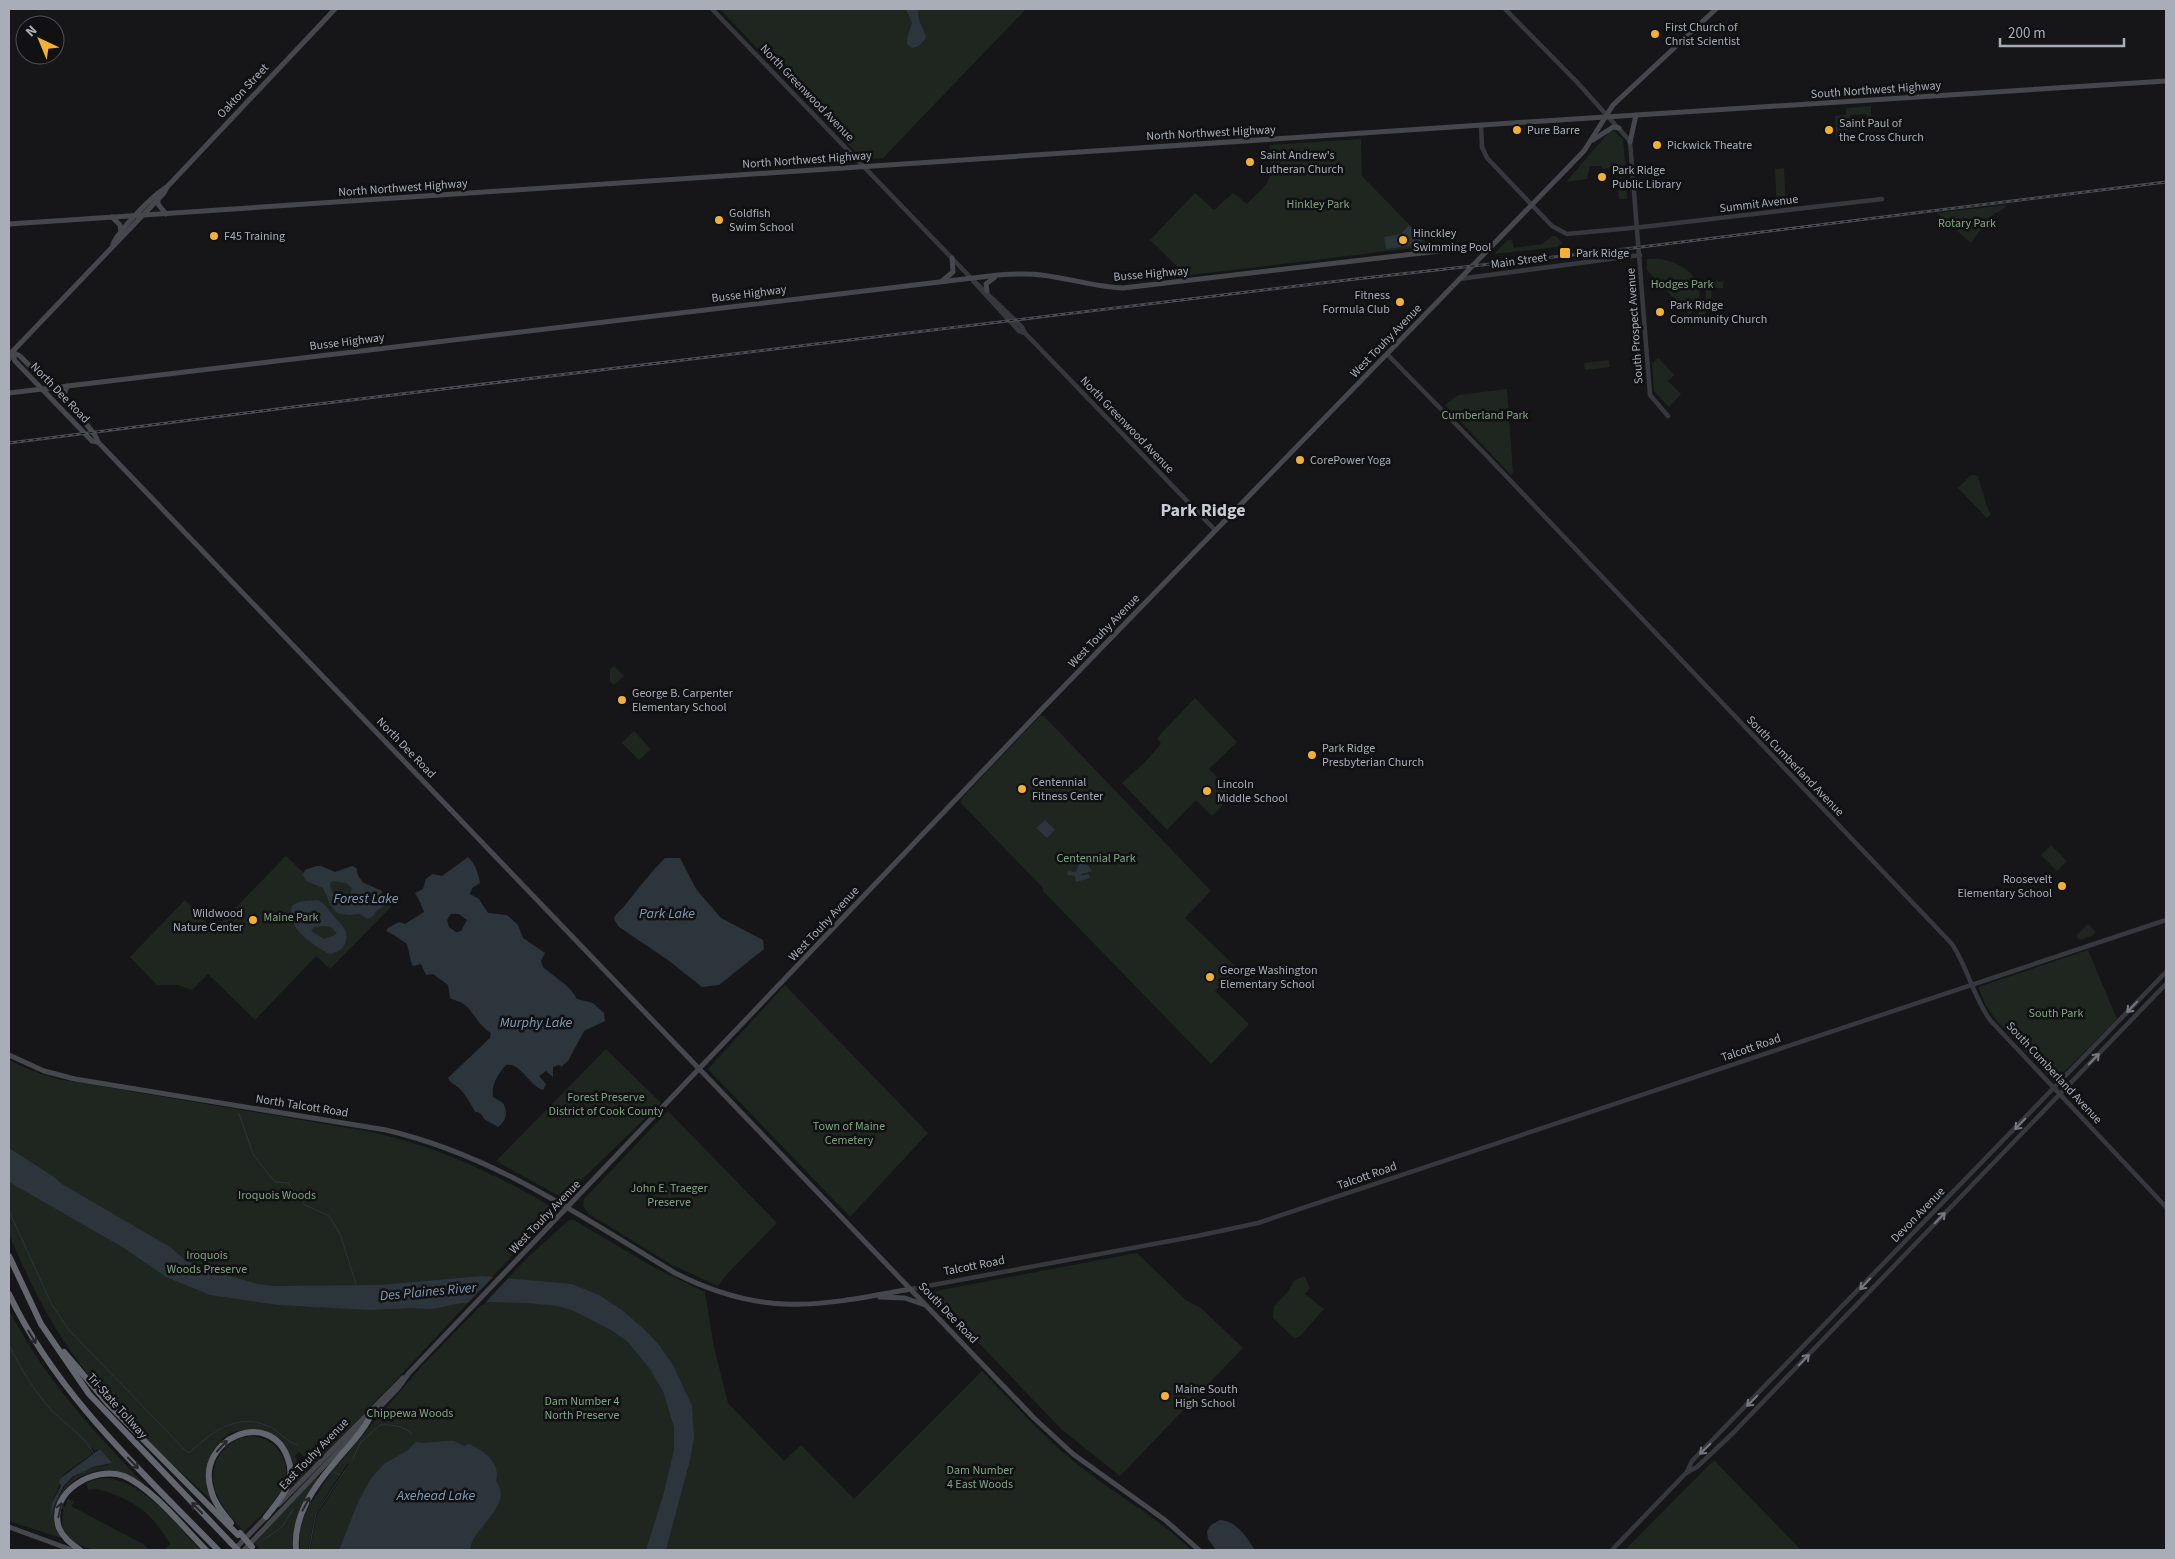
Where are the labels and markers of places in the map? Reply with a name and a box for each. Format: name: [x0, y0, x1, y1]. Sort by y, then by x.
place label: First Church of Christ Scientist: [1665, 19, 1740, 50]
marker: First Church of Christ Scientist: [1649, 28, 1661, 40]
place label: Saint Paul of the Cross Church: [1839, 115, 1924, 146]
place label: Pure Barre: [1527, 122, 1580, 139]
marker: Pure Barre: [1511, 124, 1523, 136]
marker: Saint Paul of the Cross Church: [1823, 124, 1835, 136]
place label: Pickwick Theatre: [1667, 137, 1752, 154]
marker: Pickwick Theatre: [1651, 139, 1663, 151]
place label: Saint Andrew's Lutheran Church: [1260, 147, 1344, 178]
marker: Saint Andrew's Lutheran Church: [1244, 156, 1256, 168]
place label: Park Ridge Public Library: [1612, 162, 1682, 193]
marker: Park Ridge Public Library: [1596, 171, 1608, 183]
place label: Goldfish Swim School: [729, 205, 794, 236]
marker: Goldfish Swim School: [713, 214, 725, 226]
place label: Hinckley Swimming Pool: [1413, 225, 1491, 256]
place label: F45 Training: [224, 228, 285, 245]
marker: F45 Training: [208, 230, 220, 242]
marker: Hinckley Swimming Pool: [1397, 234, 1409, 246]
place label: Park Ridge: [1576, 245, 1629, 262]
marker: Park Ridge: [1558, 246, 1572, 260]
place label: Fitness Formula Club: [1323, 287, 1390, 318]
marker: Fitness Formula Club: [1394, 296, 1406, 308]
place label: Park Ridge Community Church: [1670, 297, 1767, 328]
marker: Park Ridge Community Church: [1654, 306, 1666, 318]
place label: CorePower Yoga: [1310, 452, 1391, 469]
marker: CorePower Yoga: [1294, 454, 1306, 466]
place label: George B. Carpenter Elementary School: [632, 685, 734, 716]
marker: George B. Carpenter Elementary School: [616, 694, 628, 706]
place label: Park Ridge Presbyterian Church: [1322, 740, 1424, 771]
marker: Park Ridge Presbyterian Church: [1306, 749, 1318, 761]
place label: Centennial Fitness Center: [1032, 774, 1104, 805]
place label: Lincoln Middle School: [1217, 776, 1288, 807]
marker: Centennial Fitness Center: [1016, 783, 1028, 795]
marker: Lincoln Middle School: [1201, 785, 1213, 797]
place label: Roosevelt Elementary School: [1957, 871, 2052, 902]
marker: Roosevelt Elementary School: [2056, 880, 2068, 892]
place label: Wildwood Nature Center: [173, 905, 244, 936]
marker: Wildwood Nature Center: [247, 914, 259, 926]
place label: George Washington Elementary School: [1220, 962, 1318, 993]
marker: George Washington Elementary School: [1204, 971, 1216, 983]
place label: Maine South High School: [1175, 1381, 1238, 1412]
marker: Maine South High School: [1159, 1390, 1171, 1402]

